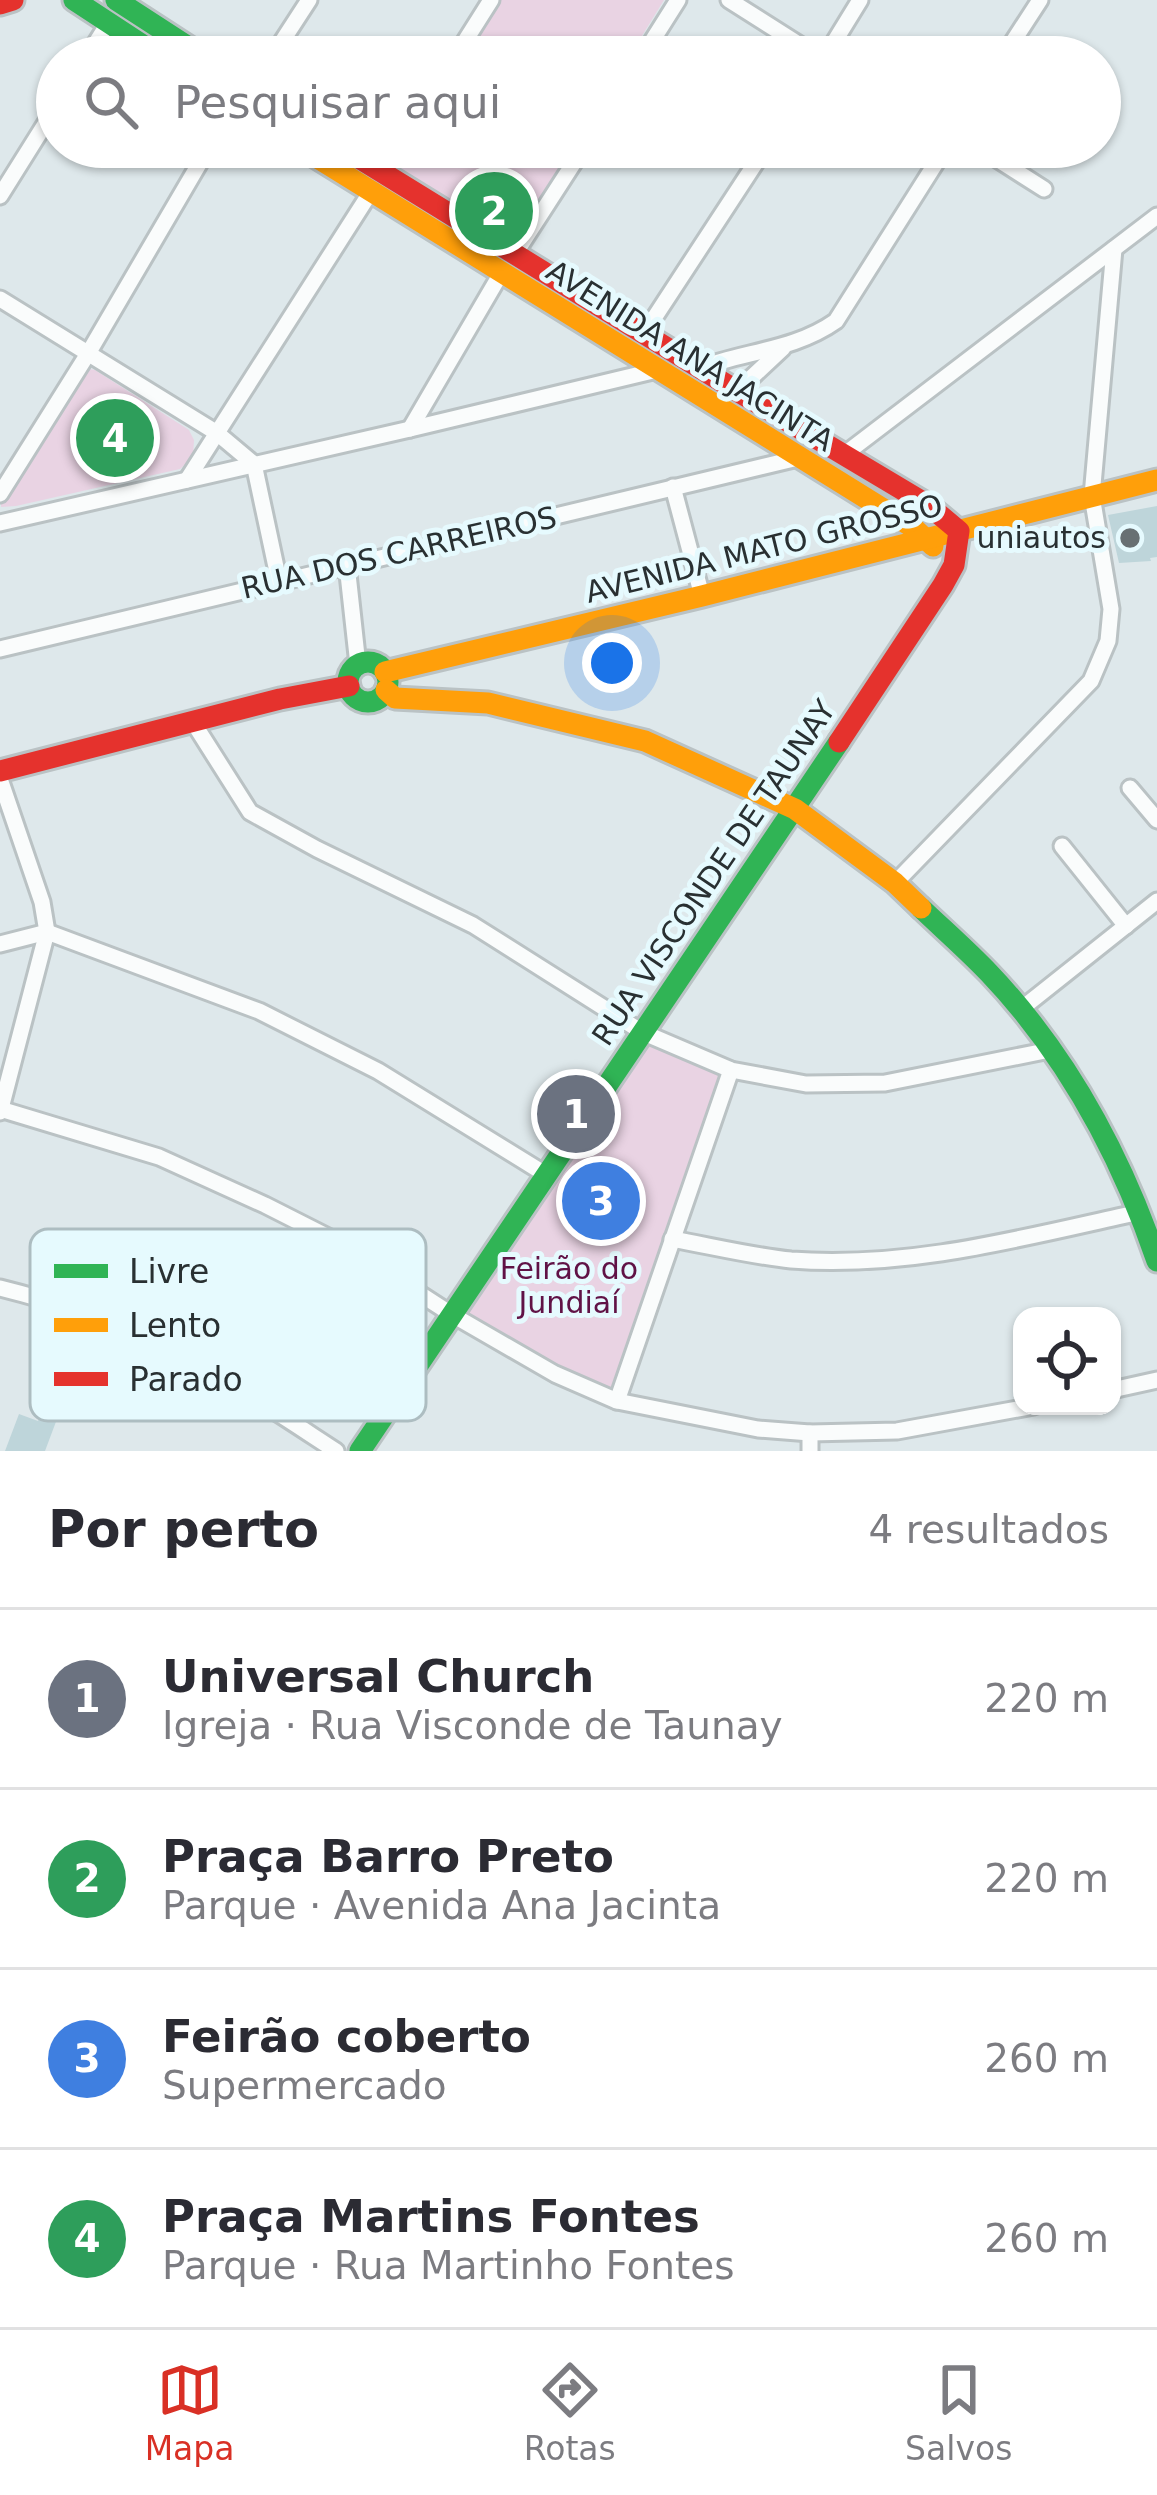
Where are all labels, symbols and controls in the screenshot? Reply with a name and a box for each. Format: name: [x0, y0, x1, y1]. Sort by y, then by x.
search box: [36, 36, 1121, 168]
icon: search: [78, 69, 144, 135]
text: Pesquisar aqui: [174, 76, 501, 129]
pin: 2: [455, 166, 533, 256]
street label: AVENIDA ANA JACINTA: [540, 253, 841, 459]
pin: 4: [76, 393, 154, 483]
street label: AVENIDA MATO GROSSO: [582, 487, 946, 610]
street label: RUA DOS CARREIROS: [238, 499, 560, 606]
place label: uniautos: [976, 520, 1106, 555]
marker: uniautos: [1117, 525, 1143, 551]
your location: [582, 633, 642, 693]
street label: RUA VISCONDE DE TAUNAY: [585, 693, 843, 1052]
pin: 1: [537, 1069, 615, 1159]
pin: 3: [562, 1156, 640, 1246]
legend: [30, 1229, 426, 1421]
park label: Feirão do Jundiaí: [500, 1251, 638, 1320]
text: Livre: [129, 1252, 209, 1291]
text: Lento: [129, 1306, 221, 1345]
map controls: [1013, 1307, 1121, 1415]
button: locate: [1013, 1307, 1121, 1415]
text: Parado: [129, 1360, 243, 1399]
text: Por perto: [48, 1500, 319, 1559]
text: 4 resultados: [869, 1507, 1109, 1552]
text: Universal Church: [162, 1650, 594, 1703]
text: 1: [73, 1676, 101, 1721]
text: 220 m: [984, 1676, 1109, 1721]
text: Igreja · Rua Visconde de Taunay: [162, 1703, 783, 1748]
text: Praça Barro Preto: [162, 1830, 614, 1883]
text: 2: [73, 1856, 101, 1901]
text: 220 m: [984, 1856, 1109, 1901]
text: Parque · Avenida Ana Jacinta: [162, 1883, 721, 1928]
text: Feirão coberto: [162, 2010, 531, 2063]
text: 3: [73, 2036, 101, 2081]
text: 260 m: [984, 2036, 1109, 2081]
text: Supermercado: [162, 2063, 447, 2108]
text: Praça Martins Fontes: [162, 2190, 700, 2243]
text: 4: [73, 2216, 101, 2261]
text: 260 m: [984, 2216, 1109, 2261]
text: Parque · Rua Martinho Fontes: [162, 2243, 735, 2288]
tab: Mapa: [145, 2357, 235, 2468]
tab: Rotas: [524, 2357, 616, 2468]
tab: Salvos: [905, 2357, 1012, 2468]

